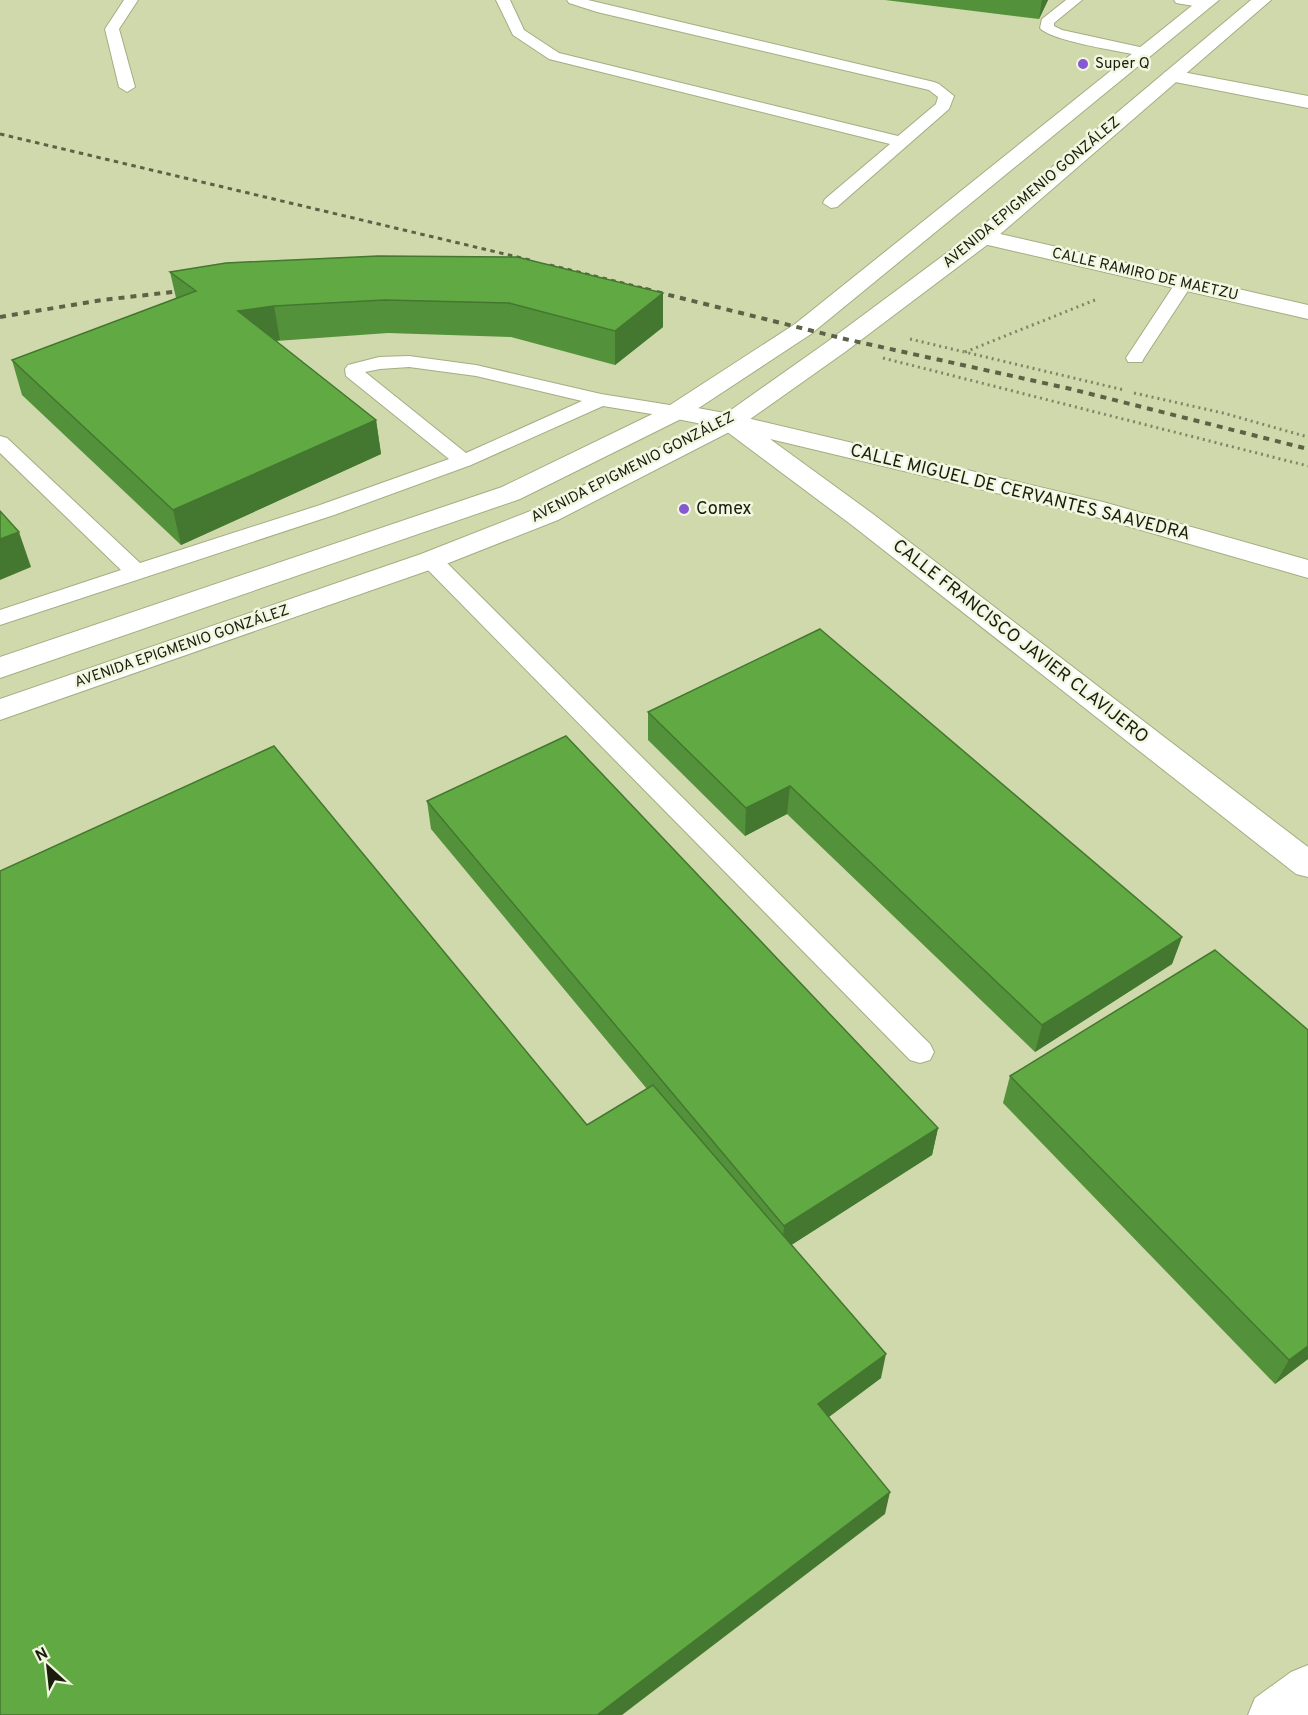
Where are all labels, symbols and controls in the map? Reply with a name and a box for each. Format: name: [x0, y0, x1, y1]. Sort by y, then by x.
place label: Super Q: [1095, 55, 1150, 74]
marker: Super Q: [1076, 57, 1090, 71]
street label: AVENIDA EPIGMENIO GONZÁLEZ: [939, 112, 1125, 273]
street label: CALLE RAMIRO DE MAETZU: [1050, 244, 1240, 306]
street label: AVENIDA EPIGMENIO GONZÁLEZ: [528, 407, 738, 528]
street label: CALLE MIGUEL DE CERVANTES SAAVEDRA: [847, 440, 1193, 546]
place label: Comex: [696, 498, 752, 521]
marker: Comex: [677, 502, 691, 516]
street label: CALLE FRANCISCO JAVIER CLAVIJERO: [887, 535, 1153, 749]
street label: AVENIDA EPIGMENIO GONZÁLEZ: [72, 600, 292, 693]
north arrow: [18, 1637, 78, 1697]
text: N: [32, 1644, 52, 1667]

